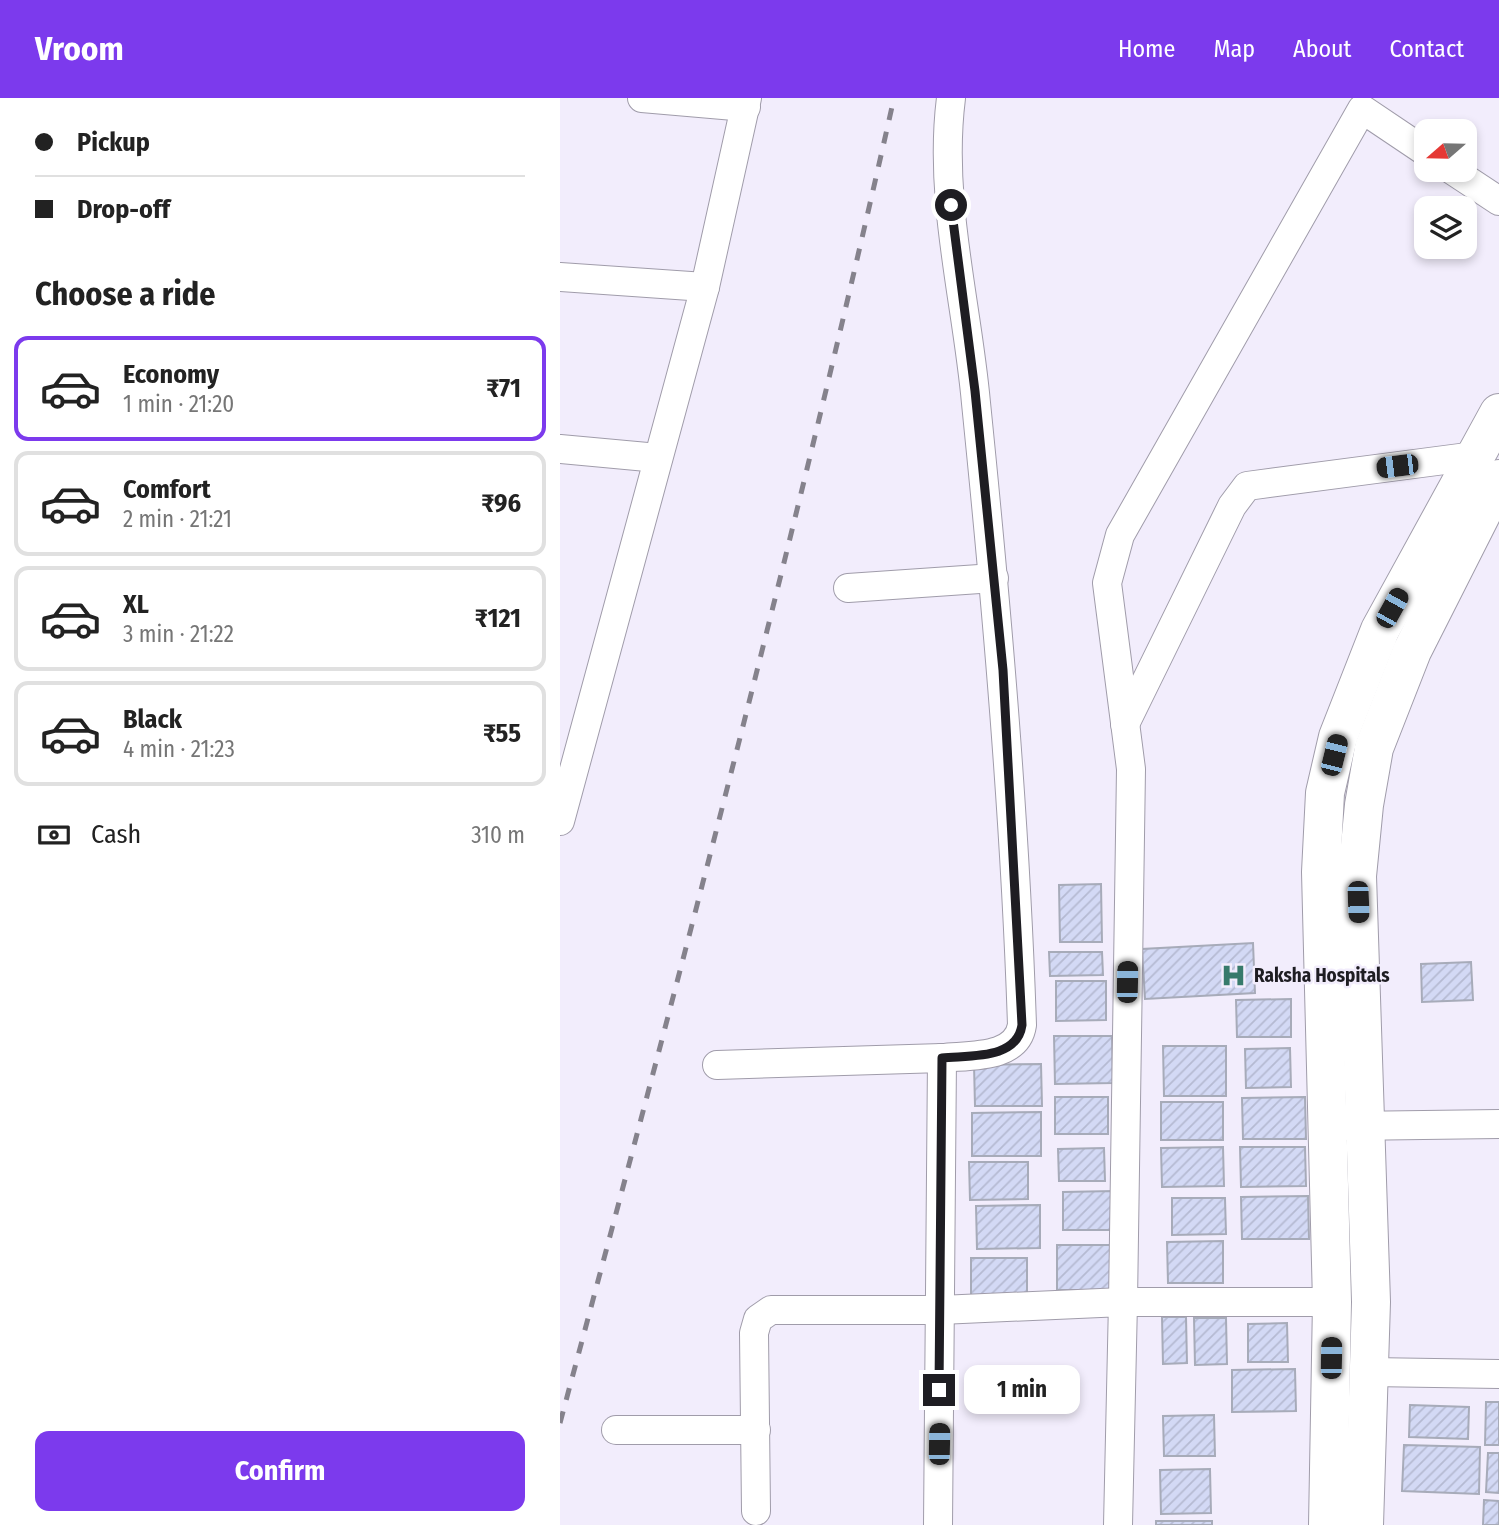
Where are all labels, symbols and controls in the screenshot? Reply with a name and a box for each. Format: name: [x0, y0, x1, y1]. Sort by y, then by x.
text: Vroom: [35, 29, 124, 69]
text: Home: [1118, 35, 1175, 63]
text: Map: [1213, 35, 1255, 63]
text: About: [1293, 35, 1351, 63]
text: Contact: [1389, 35, 1464, 63]
north arrow: [1414, 119, 1477, 182]
map controls: [1414, 119, 1477, 259]
text: Pickup: [77, 127, 150, 158]
route start: [935, 189, 967, 221]
text: Drop-off: [77, 194, 170, 225]
button: layers: [1414, 196, 1477, 259]
text: Choose a ride: [35, 275, 216, 313]
icon: car: [39, 357, 102, 420]
text: Economy: [123, 359, 219, 390]
text: ₹71: [486, 373, 521, 404]
text: 1 min · 21:20: [123, 390, 234, 418]
car: [1375, 453, 1420, 479]
icon: car: [39, 472, 102, 535]
text: Comfort: [123, 474, 211, 505]
text: ₹96: [481, 488, 521, 519]
text: 2 min · 21:21: [123, 505, 232, 533]
car: [1373, 585, 1412, 631]
icon: car: [39, 587, 102, 650]
text: XL: [123, 589, 149, 620]
text: ₹121: [475, 603, 521, 634]
text: 3 min · 21:22: [123, 620, 234, 648]
icon: car: [39, 702, 102, 765]
text: Black: [123, 704, 182, 735]
text: ₹55: [483, 718, 521, 749]
car: [1319, 732, 1350, 778]
text: 4 min · 21:23: [123, 735, 235, 763]
icon: cash: [35, 816, 73, 854]
text: Cash: [91, 819, 141, 850]
text: 310 m: [471, 821, 525, 849]
car: [1347, 881, 1370, 923]
car: [1117, 961, 1138, 1003]
hospital icon: Raksha Hospitals: [1220, 961, 1248, 989]
place label: Raksha Hospitals: [1254, 964, 1390, 987]
car: [1321, 1337, 1342, 1379]
callout: 1 min: [964, 1366, 1079, 1414]
route end: [923, 1374, 955, 1406]
text: 1 min: [997, 1375, 1047, 1403]
car: [929, 1423, 950, 1465]
button: Confirm: [35, 1431, 525, 1511]

